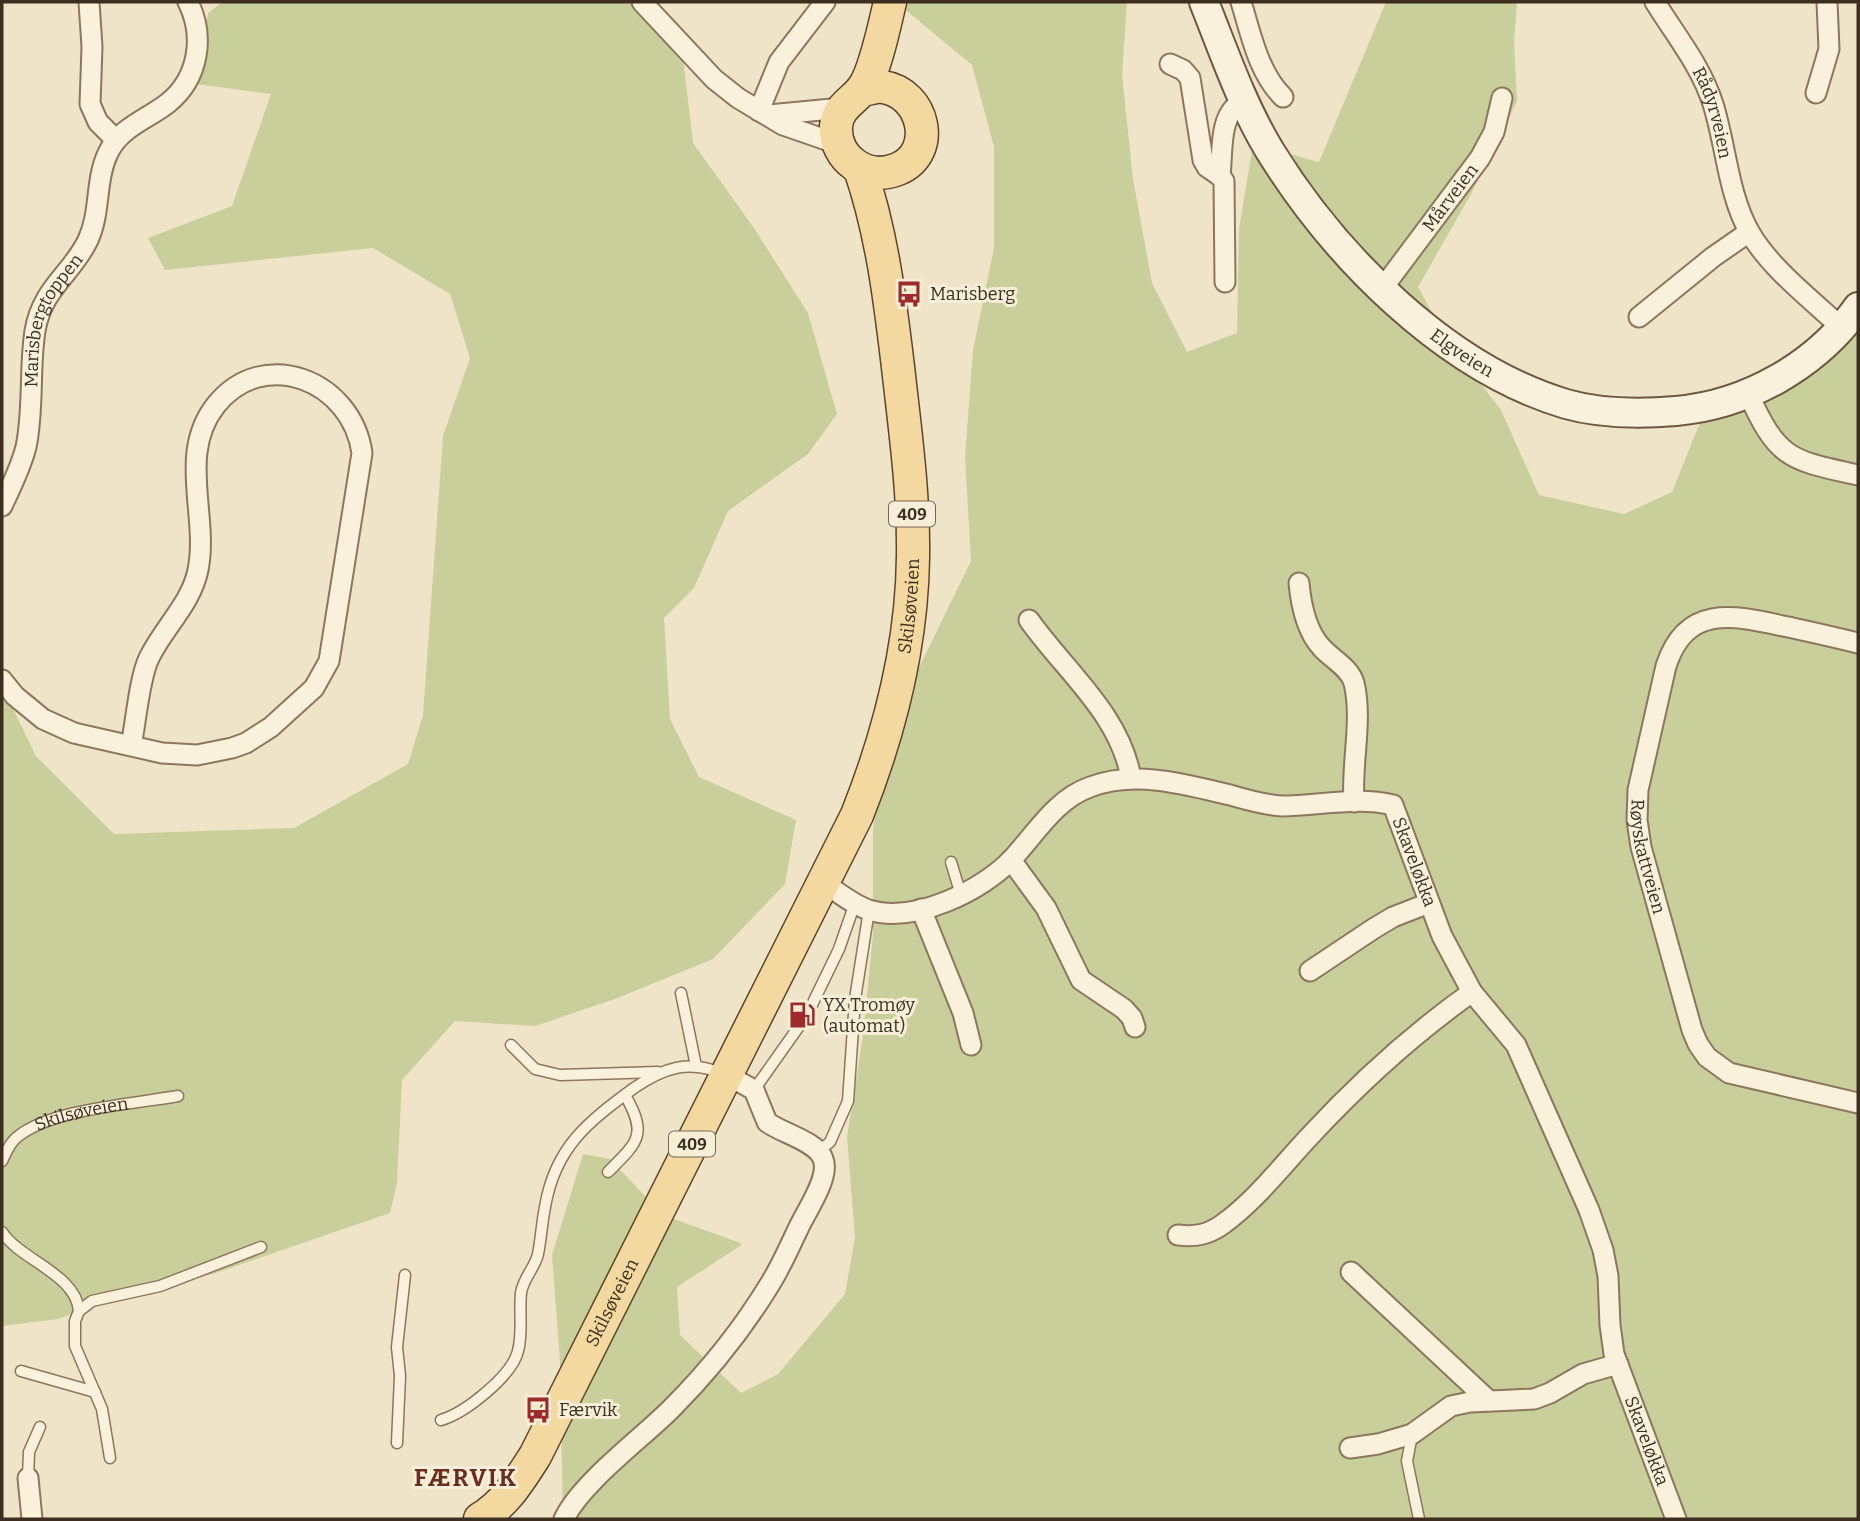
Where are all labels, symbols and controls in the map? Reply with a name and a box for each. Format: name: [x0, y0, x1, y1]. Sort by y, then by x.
street label: Rådyrveien: [1688, 63, 1737, 161]
street label: Mårveien: [1418, 159, 1483, 236]
street label: Marisbergtoppen: [20, 249, 88, 388]
bus stop icon: Marisberg: [894, 279, 924, 309]
place label: Marisberg: [930, 283, 1015, 305]
street label: Elgveien: [1426, 324, 1498, 382]
road number: 409: [889, 502, 935, 526]
street label: Skilsøveien: [893, 558, 924, 655]
street label: Røyskattveien: [1626, 799, 1670, 917]
street label: Skaveløkka: [1388, 814, 1441, 910]
place label: YX Tromøy (automat): [823, 994, 915, 1037]
fuel station icon: YX Tromøy (automat): [787, 1000, 817, 1030]
street label: Skilsøveien: [31, 1092, 130, 1136]
road number: 409: [669, 1132, 715, 1156]
street label: Skilsøveien: [581, 1255, 644, 1350]
street label: Skaveløkka: [1620, 1393, 1674, 1489]
bus stop icon: Færvik: [523, 1395, 553, 1425]
place label: Færvik: [559, 1399, 618, 1421]
district label: FÆRVIK: [414, 1464, 518, 1492]

